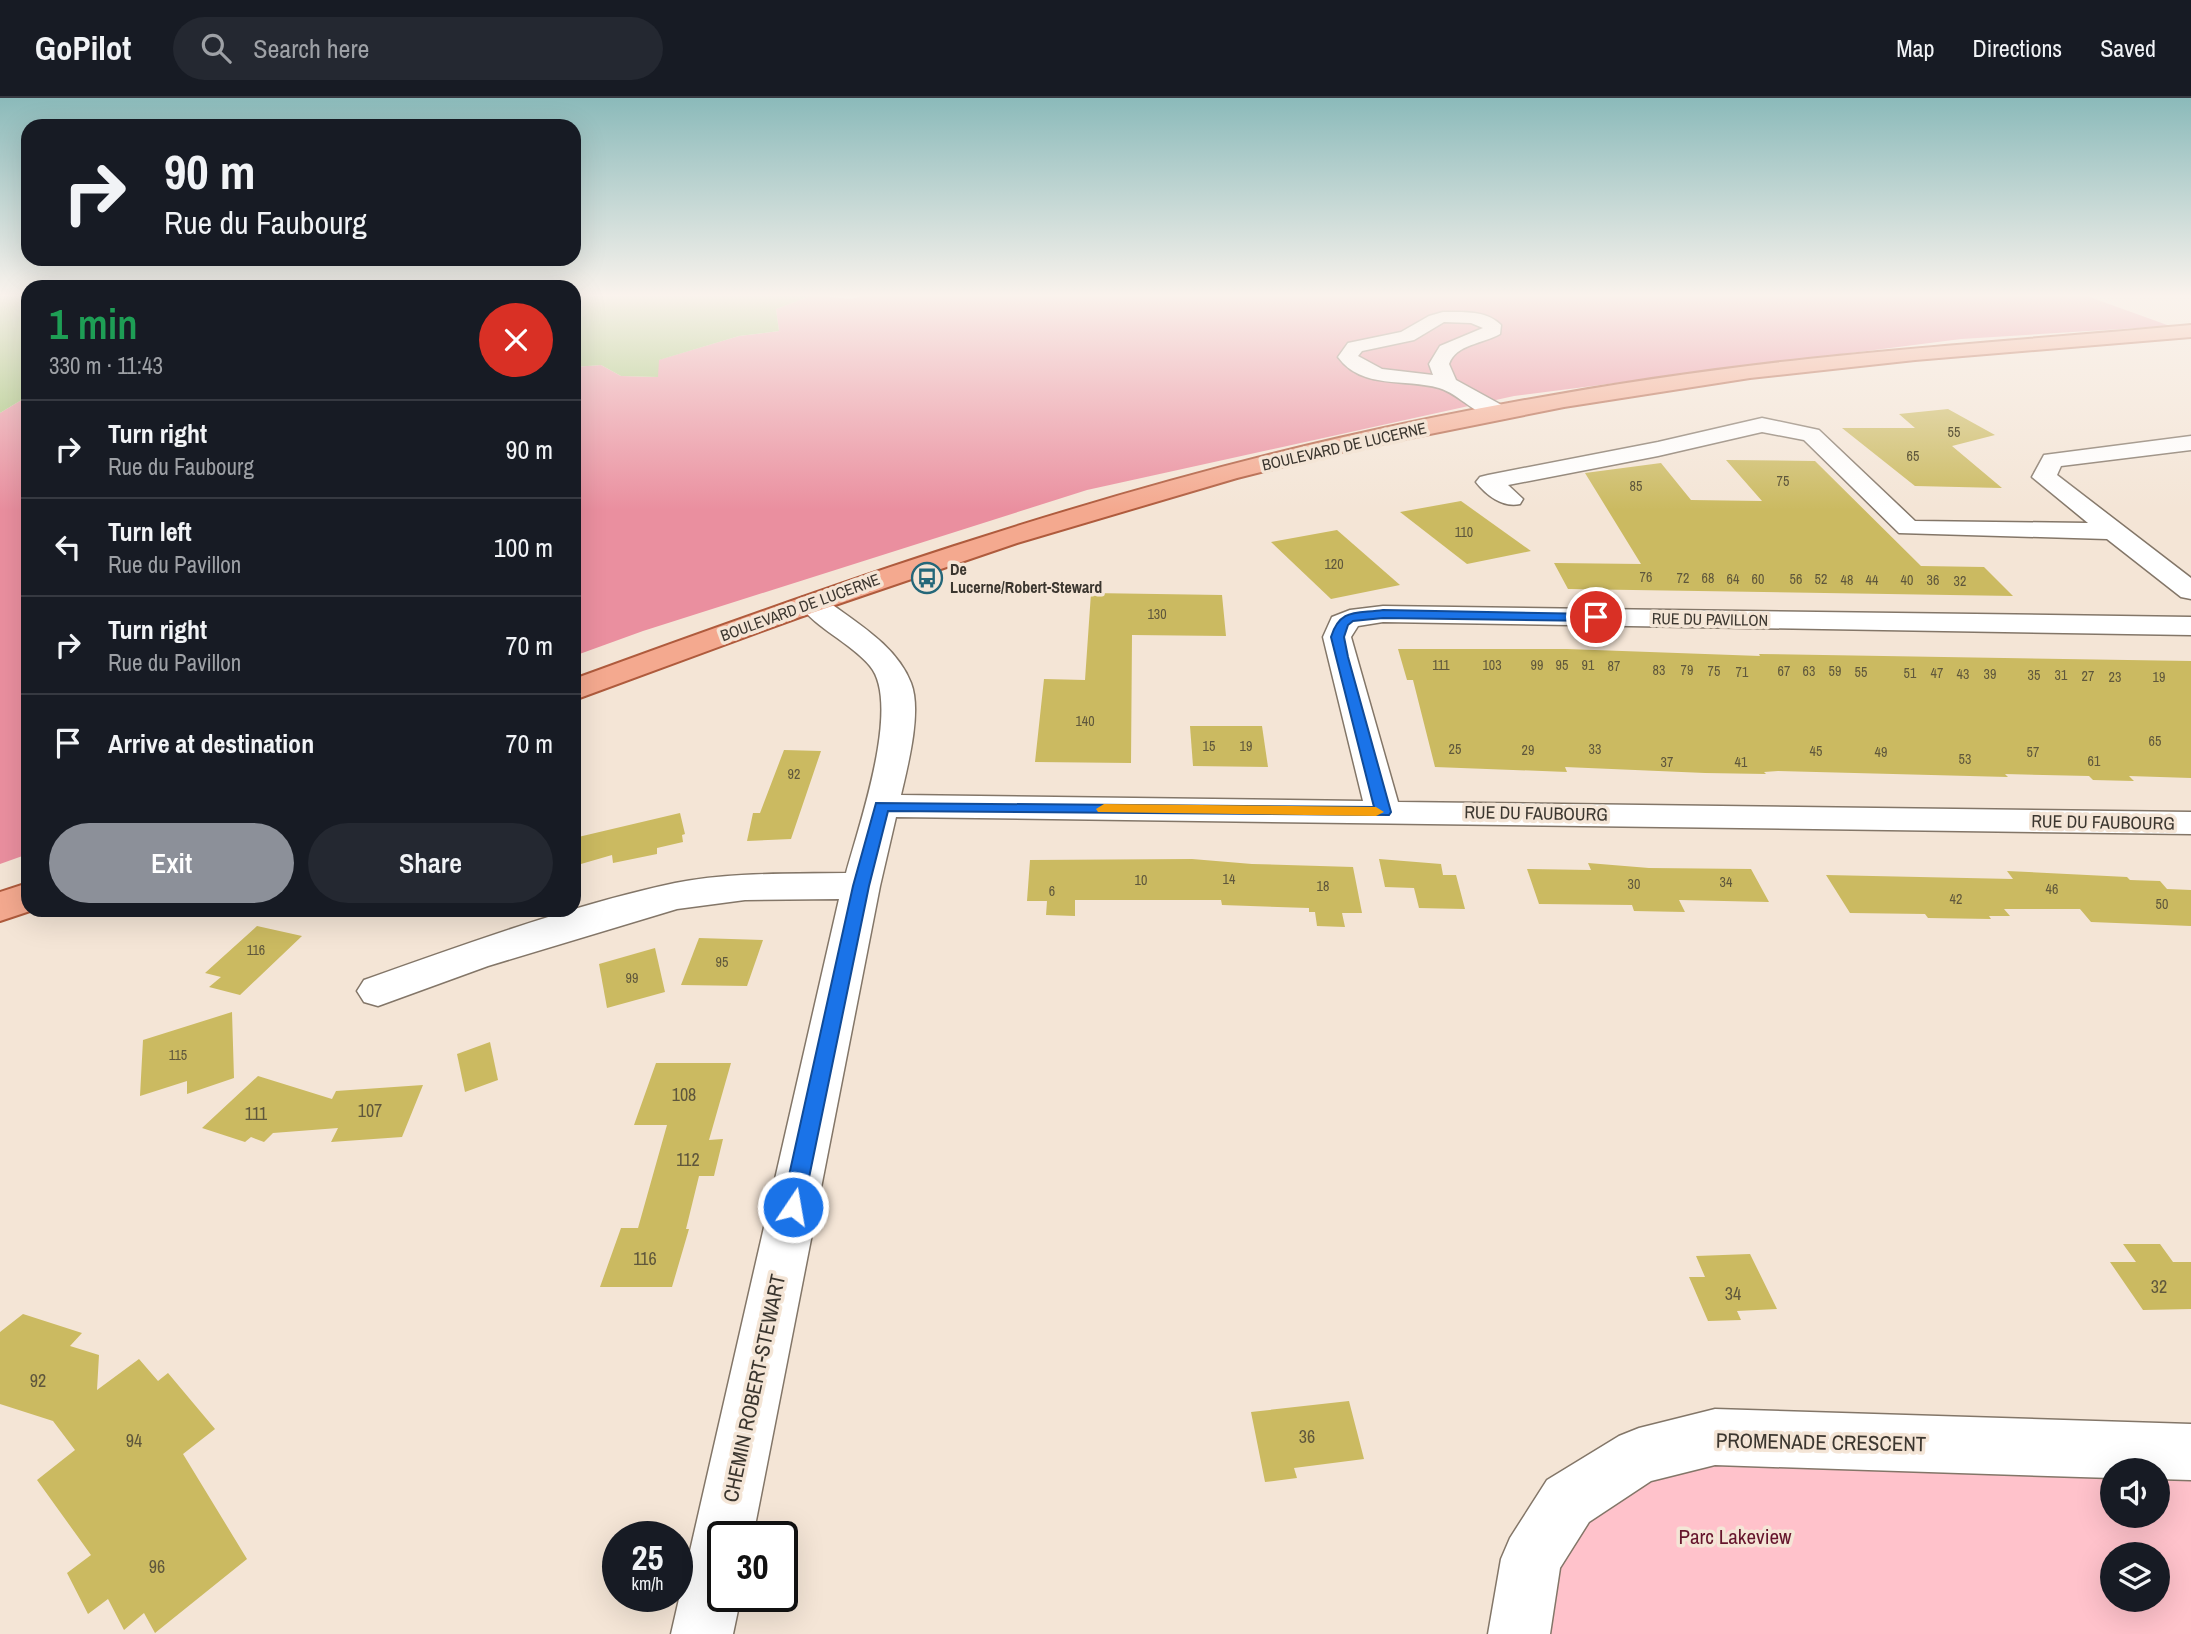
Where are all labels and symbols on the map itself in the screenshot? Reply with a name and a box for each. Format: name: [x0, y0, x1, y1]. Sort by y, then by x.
street label: BOULEVARD DE LUCERNE: [1260, 416, 1428, 476]
house number: 55: [1948, 423, 1960, 441]
house number: 65: [1907, 447, 1919, 465]
house number: 75: [1777, 472, 1789, 490]
house number: 85: [1630, 477, 1642, 495]
house number: 110: [1455, 523, 1473, 541]
house number: 120: [1324, 555, 1344, 573]
place label: De Lucerne/Robert-Steward: [950, 558, 1102, 598]
bus stop icon: De Lucerne/Robert-Steward: [910, 561, 944, 595]
street label: BOULEVARD DE LUCERNE: [717, 568, 883, 646]
house number: 76: [1640, 568, 1652, 586]
house number: 72: [1677, 569, 1689, 587]
house number: 68: [1702, 569, 1714, 587]
house number: 64: [1727, 570, 1740, 588]
house number: 60: [1752, 570, 1764, 588]
house number: 56: [1790, 570, 1802, 588]
house number: 52: [1815, 570, 1827, 588]
house number: 48: [1841, 571, 1853, 589]
house number: 44: [1866, 571, 1879, 589]
house number: 40: [1901, 571, 1913, 589]
house number: 36: [1927, 571, 1939, 589]
house number: 32: [1954, 572, 1966, 590]
pin: [1566, 587, 1626, 647]
house number: 130: [1147, 605, 1167, 623]
street label: RUE DU PAVILLON: [1652, 607, 1768, 631]
house number: 111: [1432, 656, 1450, 674]
house number: 103: [1482, 656, 1502, 674]
house number: 99: [1531, 656, 1543, 674]
house number: 95: [1556, 656, 1568, 674]
house number: 91: [1582, 656, 1595, 674]
house number: 87: [1608, 657, 1620, 675]
house number: 83: [1653, 661, 1665, 679]
house number: 79: [1681, 661, 1693, 679]
house number: 75: [1708, 662, 1720, 680]
house number: 67: [1778, 662, 1790, 680]
house number: 63: [1803, 662, 1815, 680]
house number: 59: [1829, 662, 1841, 680]
house number: 71: [1736, 663, 1749, 681]
house number: 55: [1855, 663, 1867, 681]
house number: 51: [1904, 664, 1917, 682]
house number: 47: [1931, 664, 1943, 682]
house number: 43: [1957, 665, 1969, 683]
house number: 39: [1984, 665, 1996, 683]
house number: 35: [2028, 666, 2040, 684]
house number: 31: [2055, 666, 2068, 684]
house number: 27: [2082, 667, 2094, 685]
house number: 23: [2109, 668, 2121, 686]
house number: 19: [2153, 668, 2165, 686]
house number: 140: [1075, 712, 1095, 730]
house number: 65: [2149, 732, 2161, 750]
house number: 15: [1203, 737, 1215, 755]
house number: 19: [1240, 737, 1252, 755]
house number: 25: [1449, 740, 1461, 758]
house number: 33: [1589, 740, 1601, 758]
house number: 29: [1522, 741, 1534, 759]
house number: 45: [1810, 742, 1822, 760]
house number: 49: [1875, 743, 1887, 761]
house number: 57: [2027, 743, 2039, 761]
house number: 53: [1959, 750, 1971, 768]
house number: 61: [2088, 752, 2101, 770]
house number: 37: [1661, 753, 1673, 771]
house number: 41: [1735, 753, 1748, 771]
house number: 92: [788, 765, 800, 783]
street label: RUE DU FAUBOURG: [1464, 799, 1608, 827]
street label: RUE DU FAUBOURG: [2031, 808, 2175, 836]
house number: 14: [1223, 870, 1236, 888]
house number: 10: [1135, 871, 1147, 889]
house number: 34: [1720, 873, 1733, 891]
house number: 30: [1628, 875, 1640, 893]
house number: 18: [1317, 877, 1329, 895]
house number: 46: [2046, 880, 2058, 898]
house number: 6: [1049, 882, 1055, 900]
house number: 42: [1950, 890, 1962, 908]
house number: 50: [2156, 895, 2168, 913]
house number: 116: [247, 941, 265, 959]
house number: 95: [716, 953, 728, 971]
house number: 99: [626, 969, 638, 987]
house number: 115: [169, 1046, 187, 1064]
house number: 108: [672, 1082, 696, 1107]
house number: 107: [358, 1098, 382, 1123]
house number: 111: [245, 1101, 268, 1126]
house number: 112: [676, 1147, 700, 1172]
position arrow: [756, 1170, 830, 1244]
house number: 116: [633, 1246, 657, 1271]
street label: CHEMIN ROBERT-STEWART: [716, 1271, 792, 1505]
house number: 32: [2151, 1274, 2167, 1299]
house number: 34: [1725, 1281, 1741, 1306]
house number: 92: [30, 1368, 46, 1393]
house number: 36: [1299, 1424, 1315, 1449]
street label: PROMENADE CRESCENT: [1716, 1426, 1927, 1458]
house number: 94: [126, 1428, 142, 1453]
speed limit sign: 30: [707, 1521, 798, 1612]
park label: Parc Lakeview: [1679, 1522, 1792, 1551]
house number: 96: [149, 1554, 165, 1579]

